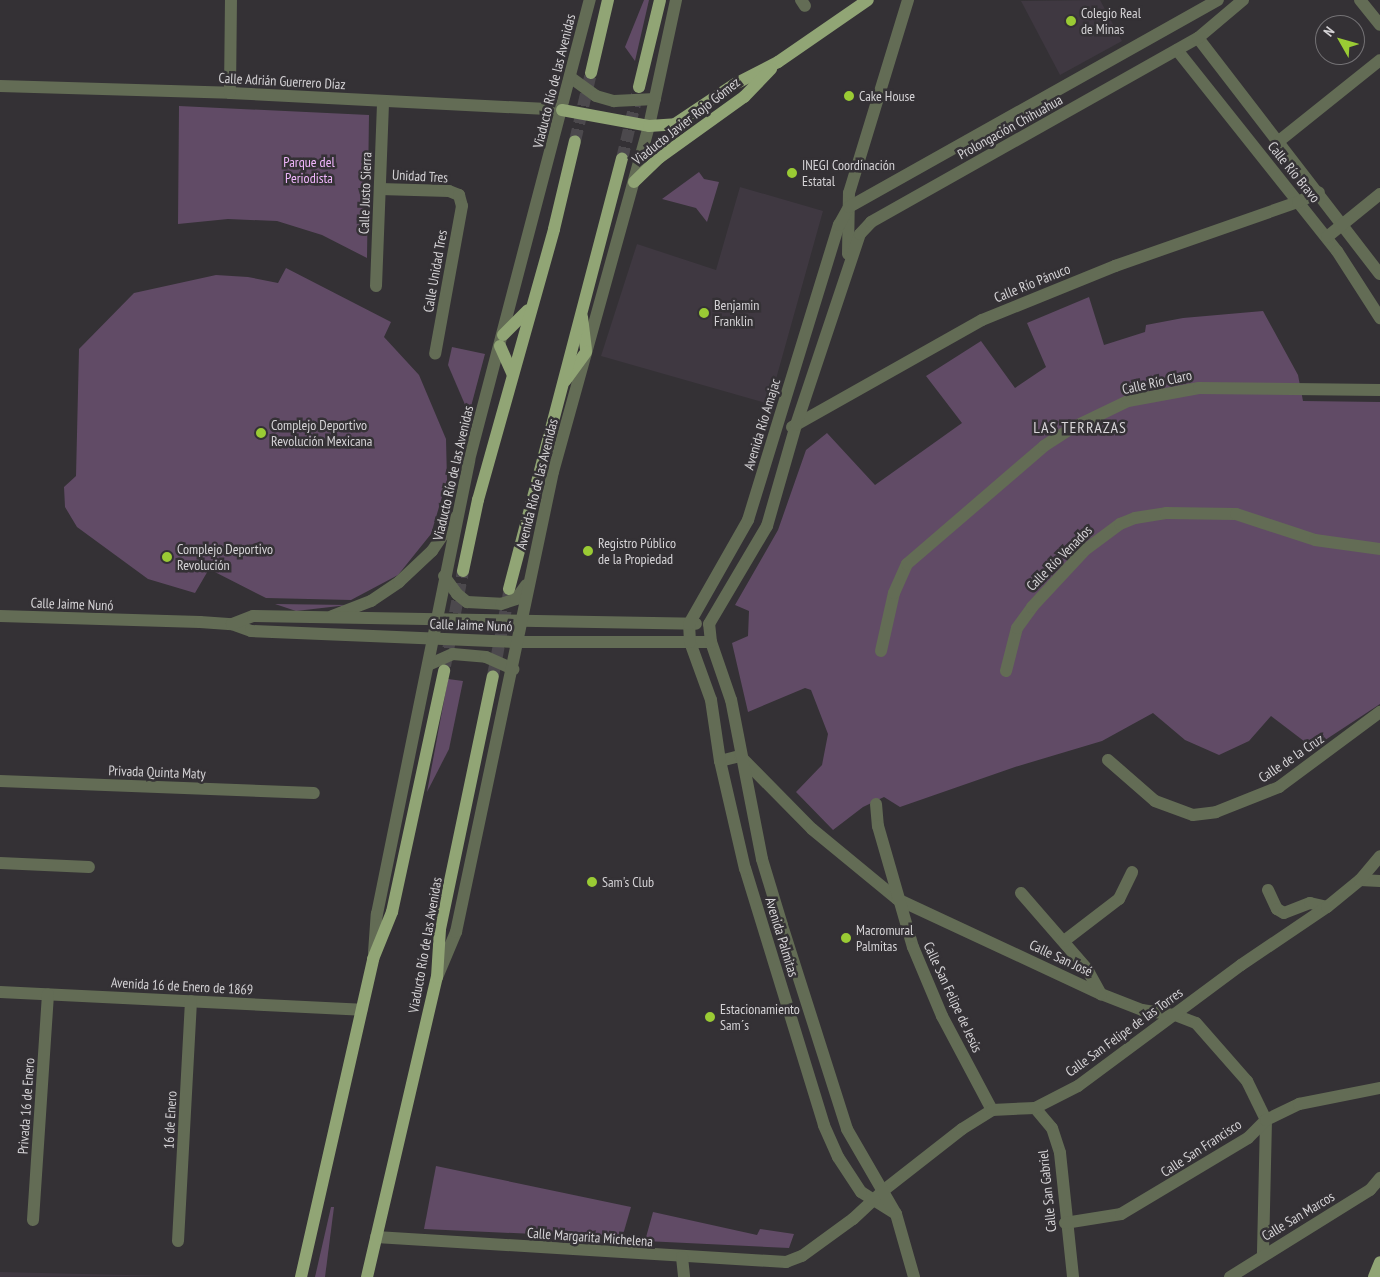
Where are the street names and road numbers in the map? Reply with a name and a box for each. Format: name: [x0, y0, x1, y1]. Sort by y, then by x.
street label: Viaducto Río de las Avenidas: [529, 12, 579, 150]
street label: Calle Adrián Guerrero Díaz: [218, 69, 346, 93]
street label: Viaducto Javier Rojo Gómez: [629, 74, 743, 168]
street label: Prolongación Chihuahua: [955, 91, 1065, 163]
street label: Calle Río Bravo: [1264, 138, 1324, 206]
street label: Calle Justo Sierra: [355, 152, 375, 234]
street label: Unidad Tres: [391, 166, 449, 186]
street label: Calle Unidad Tres: [419, 228, 451, 314]
street label: Calle Río Pánuco: [991, 260, 1073, 306]
street label: Calle Río Claro: [1121, 366, 1193, 398]
street label: Avenida Río Amajac: [740, 376, 784, 472]
street label: Viaducto Río de las Avenidas: [429, 404, 477, 542]
street label: Avenida Río de las Avenidas: [513, 417, 561, 551]
street label: Calle Río Venados: [1023, 522, 1095, 594]
street label: Calle Jaime Nunó: [30, 594, 114, 614]
street label: Calle Jaime Nunó: [429, 615, 513, 635]
street label: Calle de la Cruz: [1255, 730, 1327, 786]
street label: Privada Quinta Maty: [108, 762, 206, 782]
street label: Viaducto Río de las Avenidas: [405, 876, 445, 1014]
street label: Avenida Palmitas: [762, 895, 802, 979]
street label: Calle San José: [1027, 936, 1095, 980]
street label: Calle San Felipe de Jesús: [920, 939, 986, 1055]
street label: Avenida 16 de Enero de 1869: [110, 974, 254, 998]
street label: Calle San Felipe de las Torres: [1062, 984, 1186, 1080]
street label: Privada 16 de Enero: [14, 1057, 38, 1155]
street label: 16 de Enero: [160, 1091, 180, 1149]
street label: Calle San Francisco: [1158, 1116, 1244, 1180]
street label: Calle San Gabriel: [1034, 1149, 1060, 1233]
street label: Calle San Marcos: [1259, 1188, 1337, 1244]
street label: Calle Margarita Michelena: [527, 1224, 653, 1250]

